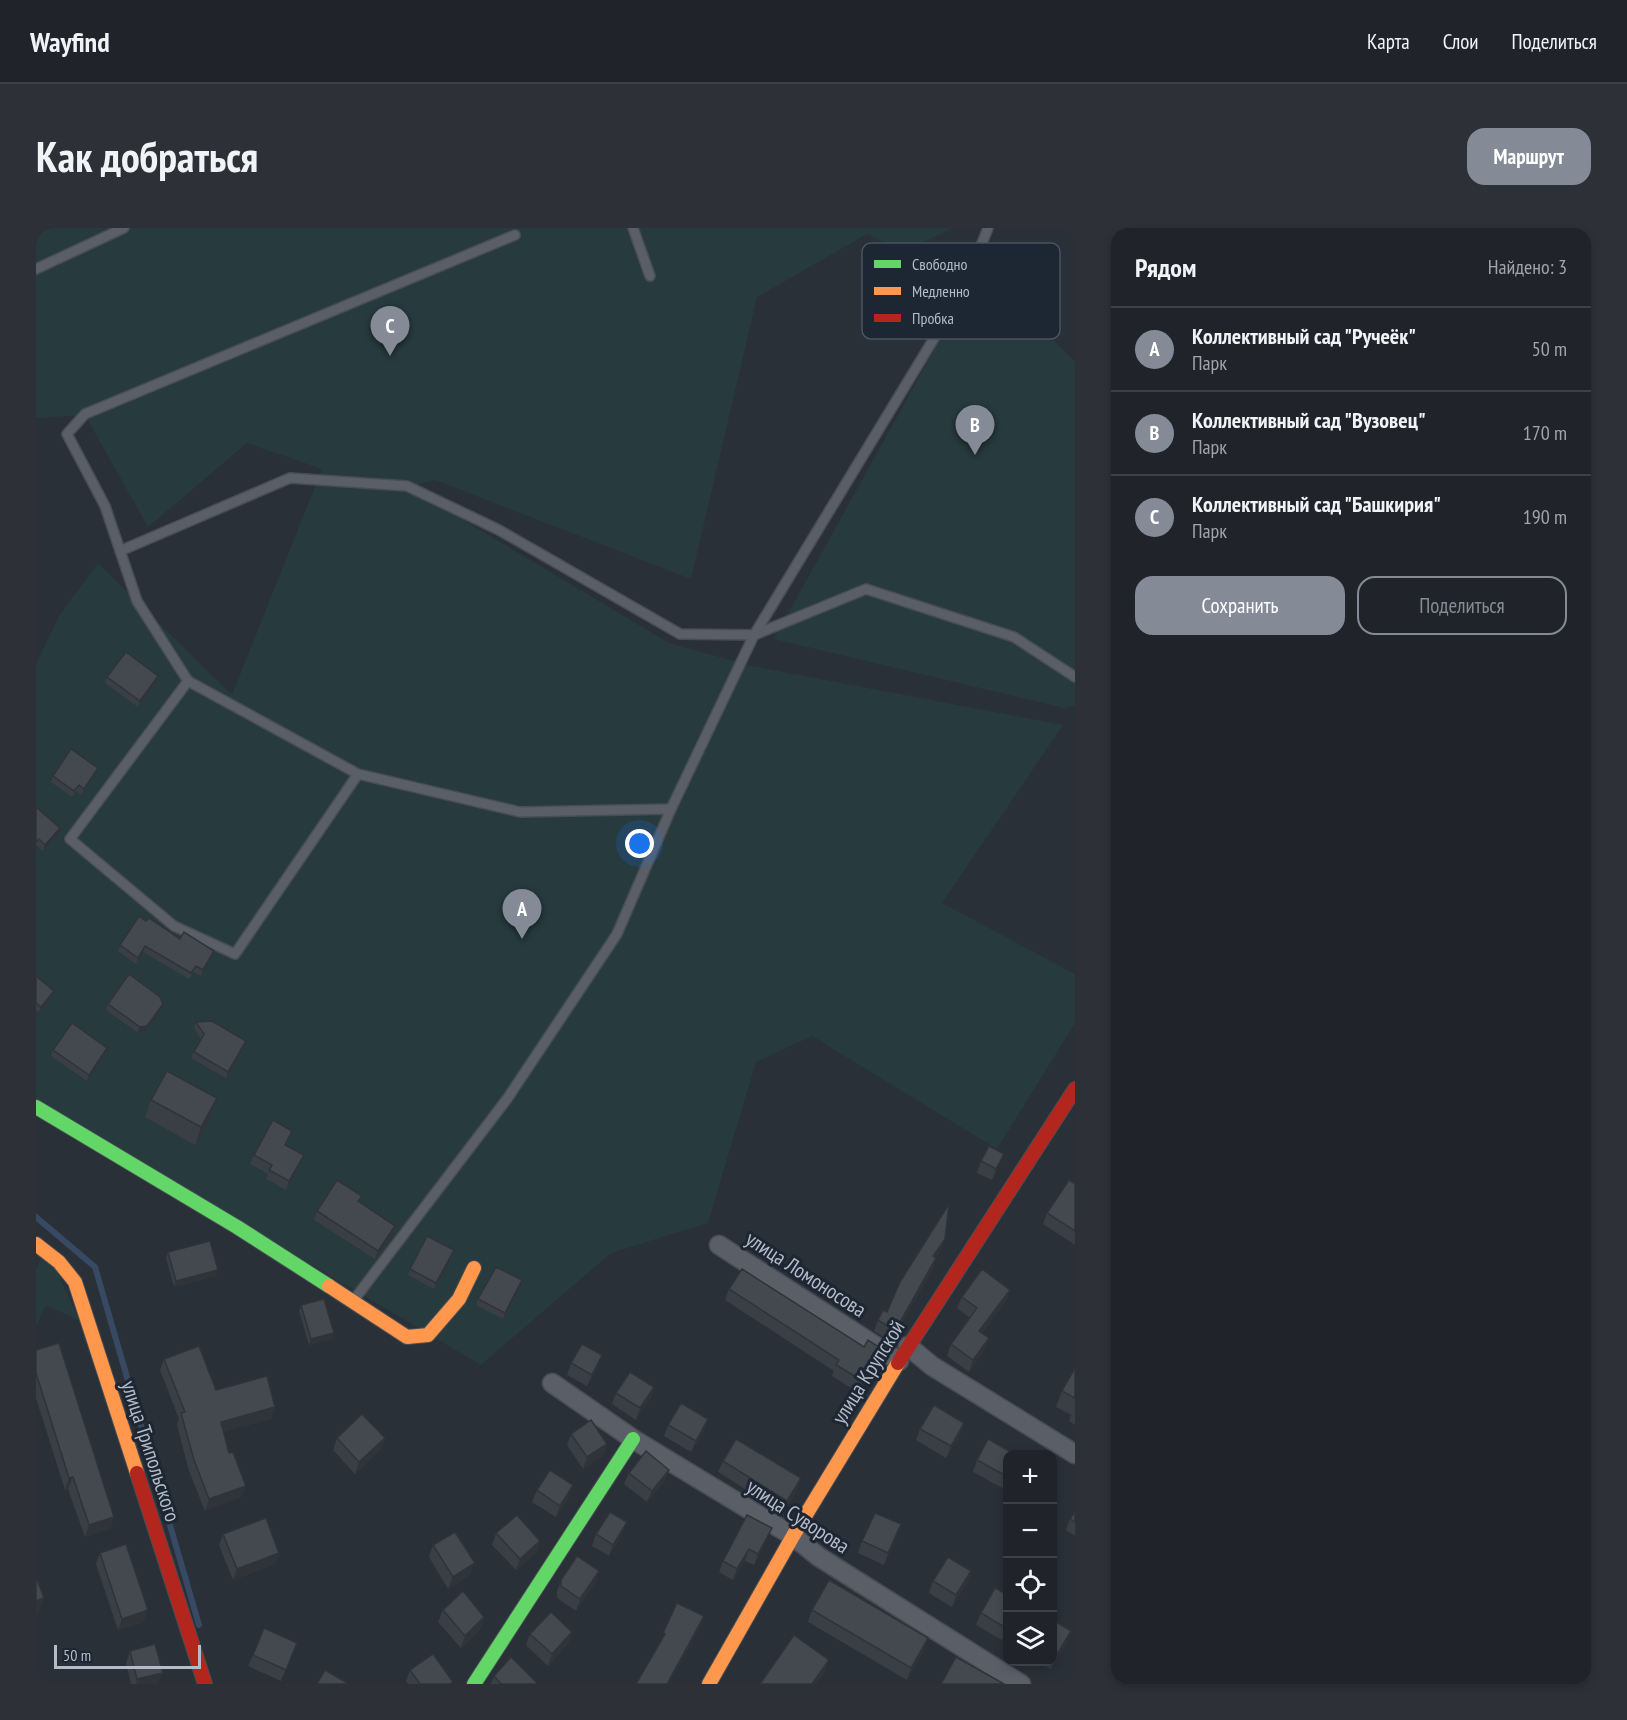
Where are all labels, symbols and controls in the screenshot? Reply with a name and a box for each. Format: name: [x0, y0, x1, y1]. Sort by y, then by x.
text: Wayfind: [30, 23, 110, 60]
text: Карта: [1367, 28, 1410, 55]
text: Слои: [1443, 28, 1478, 55]
text: Поделиться: [1511, 28, 1597, 55]
button: Маршрут: [1467, 128, 1591, 185]
text: Как добраться: [36, 129, 258, 184]
legend: [862, 243, 1060, 339]
text: Рядом: [1135, 251, 1196, 284]
text: Свободно: [912, 254, 967, 274]
text: Найдено: 3: [1488, 254, 1567, 280]
text: Медленно: [912, 281, 970, 301]
pin: C: [370, 306, 410, 356]
text: Пробка: [912, 308, 954, 328]
text: Коллективный сад "Ручеёк": [1192, 322, 1416, 350]
text: A: [1149, 336, 1160, 362]
text: 50 m: [1532, 336, 1567, 362]
text: Парк: [1192, 350, 1227, 376]
pin: B: [956, 406, 994, 455]
text: Коллективный сад "Вузовец": [1192, 406, 1426, 434]
text: B: [1150, 420, 1159, 446]
text: 170 m: [1523, 420, 1567, 446]
text: Парк: [1192, 434, 1227, 460]
text: Коллективный сад "Башкирия": [1192, 490, 1441, 518]
text: C: [1150, 504, 1159, 530]
text: 190 m: [1523, 504, 1567, 530]
text: Парк: [1192, 518, 1227, 544]
button: Сохранить: [1135, 576, 1345, 635]
button: Поделиться: [1357, 576, 1567, 635]
your location: [625, 829, 654, 858]
pin: A: [502, 890, 542, 939]
street label: улица Ломоносова: [741, 1225, 871, 1323]
street label: улица Крупской: [825, 1315, 911, 1429]
street label: улица Трипольского: [115, 1377, 187, 1525]
map controls: [1003, 1450, 1057, 1666]
button: +: [1003, 1450, 1057, 1504]
street label: улица Суворова: [741, 1473, 855, 1559]
button: −: [1003, 1504, 1057, 1558]
button: locate: [1003, 1558, 1057, 1612]
button: layers: [1003, 1612, 1057, 1666]
scale bar: [54, 1642, 201, 1670]
text: 50 m: [63, 1645, 91, 1665]

